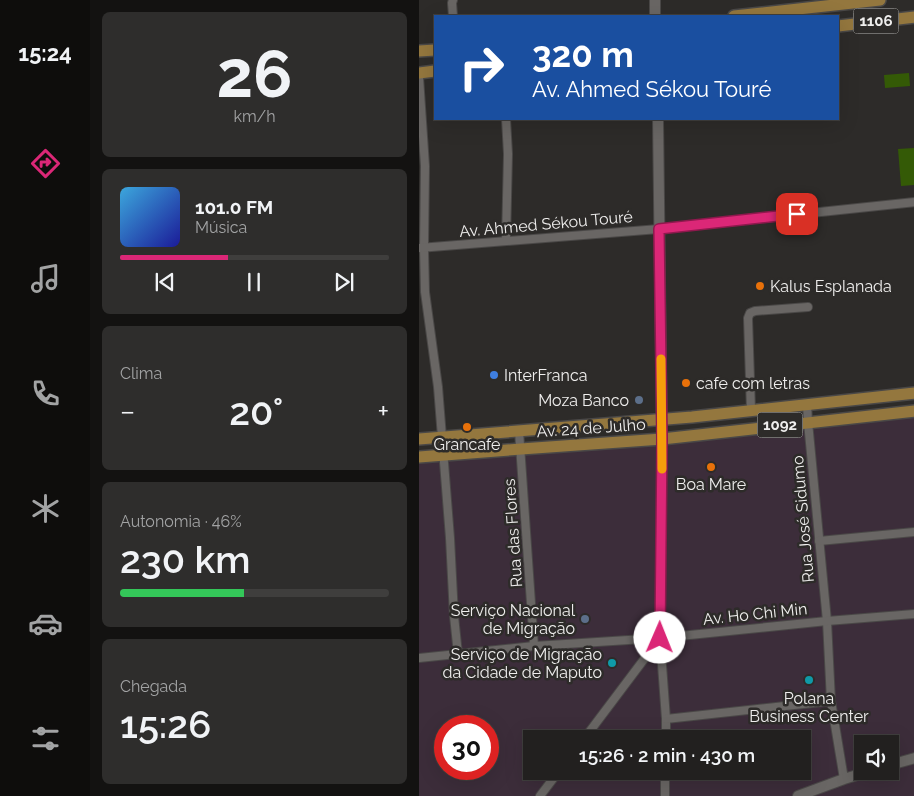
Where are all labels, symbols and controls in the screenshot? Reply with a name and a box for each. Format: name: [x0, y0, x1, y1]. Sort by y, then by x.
road number: 1106: [853, 8, 899, 34]
text: 320 m: [532, 34, 634, 75]
icon: right: [449, 35, 514, 100]
text: 26: [216, 36, 293, 112]
text: 15:24: [18, 40, 72, 66]
text: Av. Ahmed Sékou Touré: [532, 76, 771, 102]
text: km/h: [233, 107, 276, 126]
icon: directions: [28, 146, 63, 181]
pin: [776, 193, 818, 235]
text: 101.0 FM: [195, 196, 273, 218]
icon: arrive: [783, 200, 811, 228]
street label: Av. Ahmed Sékou Touré: [458, 207, 634, 241]
text: Música: [195, 218, 247, 237]
icon: music: [28, 261, 63, 296]
icon: previous: [151, 268, 179, 296]
icon: pause: [240, 268, 268, 296]
icon: next: [330, 268, 358, 296]
place label: Kalus Esplanada: [770, 277, 892, 296]
marker: Kalus Esplanada: [754, 280, 766, 292]
text: Clima: [120, 364, 162, 383]
place label: InterFranca: [504, 366, 587, 385]
marker: InterFranca: [488, 369, 500, 381]
place label: cafe com letras: [696, 374, 810, 393]
icon: phone: [28, 376, 63, 411]
marker: cafe com letras: [680, 377, 692, 389]
text: 20°: [229, 389, 283, 434]
place label: Moza Banco: [538, 391, 629, 410]
marker: Moza Banco: [633, 394, 645, 406]
text: −: [120, 395, 135, 428]
text: +: [377, 395, 389, 428]
road number: 1092: [757, 412, 803, 438]
street label: Av. 24 de Julho: [536, 415, 646, 441]
marker: Grancafe: [461, 421, 473, 433]
place label: Grancafe: [434, 435, 500, 454]
street label: Rua José Sidumo: [788, 455, 818, 583]
marker: Boa Mare: [705, 461, 717, 473]
place label: Boa Mare: [676, 475, 746, 494]
street label: Rua das Flores: [500, 478, 526, 588]
icon: climate: [28, 491, 63, 526]
text: Autonomia · 46%: [120, 512, 242, 531]
text: 230 km: [120, 537, 251, 582]
street label: Av. Ho Chi Min: [702, 599, 808, 629]
place label: Serviço Nacional de Migração: [451, 601, 576, 638]
icon: car: [28, 606, 63, 641]
position arrow: [633, 611, 685, 663]
marker: Serviço Nacional de Migração: [579, 613, 591, 625]
place label: Serviço de Migração da Cidade de Maputo: [442, 645, 602, 682]
marker: Serviço de Migração da Cidade de Maputo: [606, 657, 618, 669]
marker: Polana Business Center: [803, 674, 815, 686]
text: Chegada: [120, 677, 187, 696]
place label: Polana Business Center: [749, 689, 869, 726]
text: 15:26: [120, 702, 211, 747]
speed limit sign: 30: [434, 715, 499, 780]
icon: filters: [28, 721, 63, 756]
map controls: [854, 735, 899, 780]
button: sound: [854, 735, 899, 780]
text: 15:26 · 2 min · 430 m: [579, 744, 755, 766]

